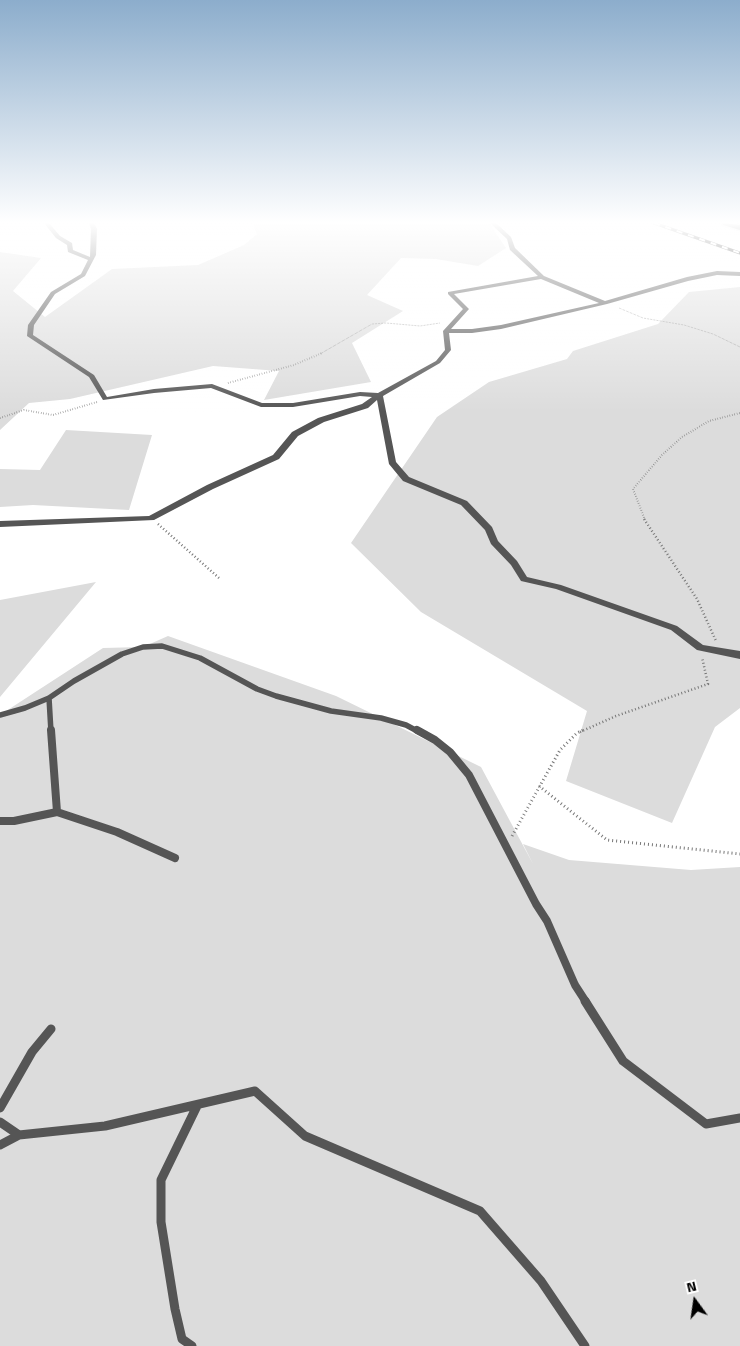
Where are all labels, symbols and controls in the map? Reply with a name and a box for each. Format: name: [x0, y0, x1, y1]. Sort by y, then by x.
text: N: [684, 1275, 698, 1297]
north arrow: [670, 1276, 720, 1326]

